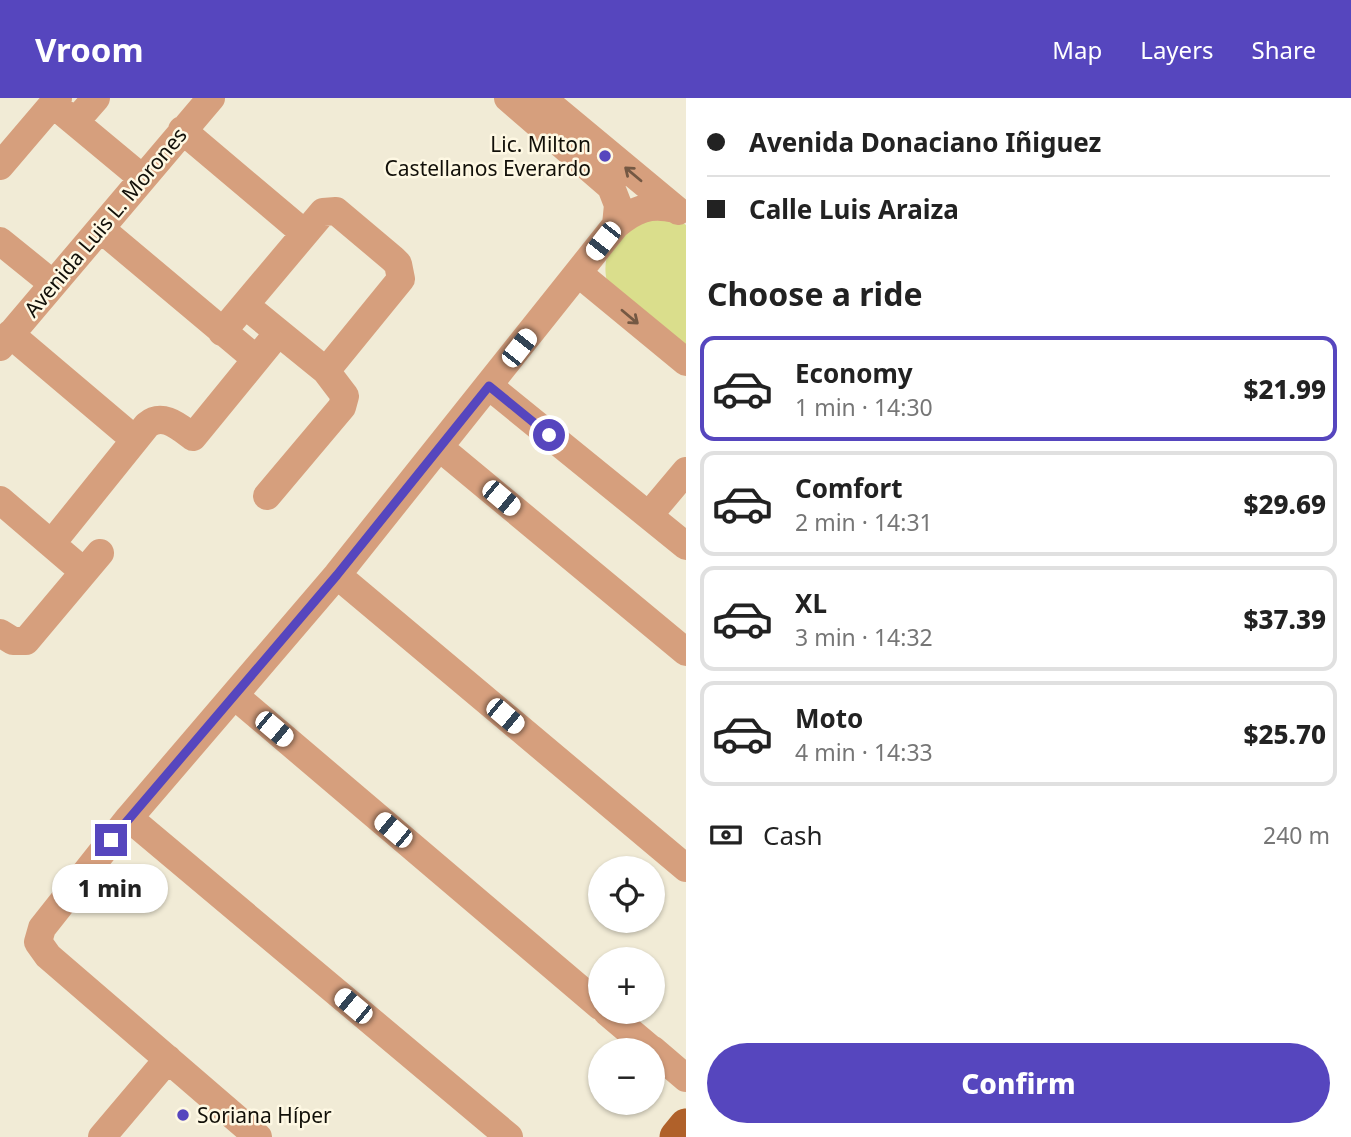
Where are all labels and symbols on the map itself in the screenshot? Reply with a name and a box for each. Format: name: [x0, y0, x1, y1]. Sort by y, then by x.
street label: Avenida Luis L. Morones: [17, 121, 193, 323]
place label: Lic. Milton Castellanos Everardo: [385, 130, 591, 182]
marker: Lic. Milton Castellanos Everardo: [597, 148, 613, 164]
one-way arrow: [624, 166, 642, 182]
car: [582, 218, 625, 264]
one-way arrow: [621, 309, 639, 325]
car: [498, 325, 541, 371]
route start: [533, 419, 565, 451]
car: [479, 476, 524, 520]
car: [483, 694, 528, 738]
car: [252, 707, 297, 751]
car: [371, 808, 416, 852]
route end: [95, 824, 127, 856]
callout: 1 min: [53, 864, 169, 914]
car: [331, 984, 376, 1028]
place label: Soriana Híper: [197, 1101, 332, 1129]
marker: Soriana Híper: [175, 1107, 191, 1123]

